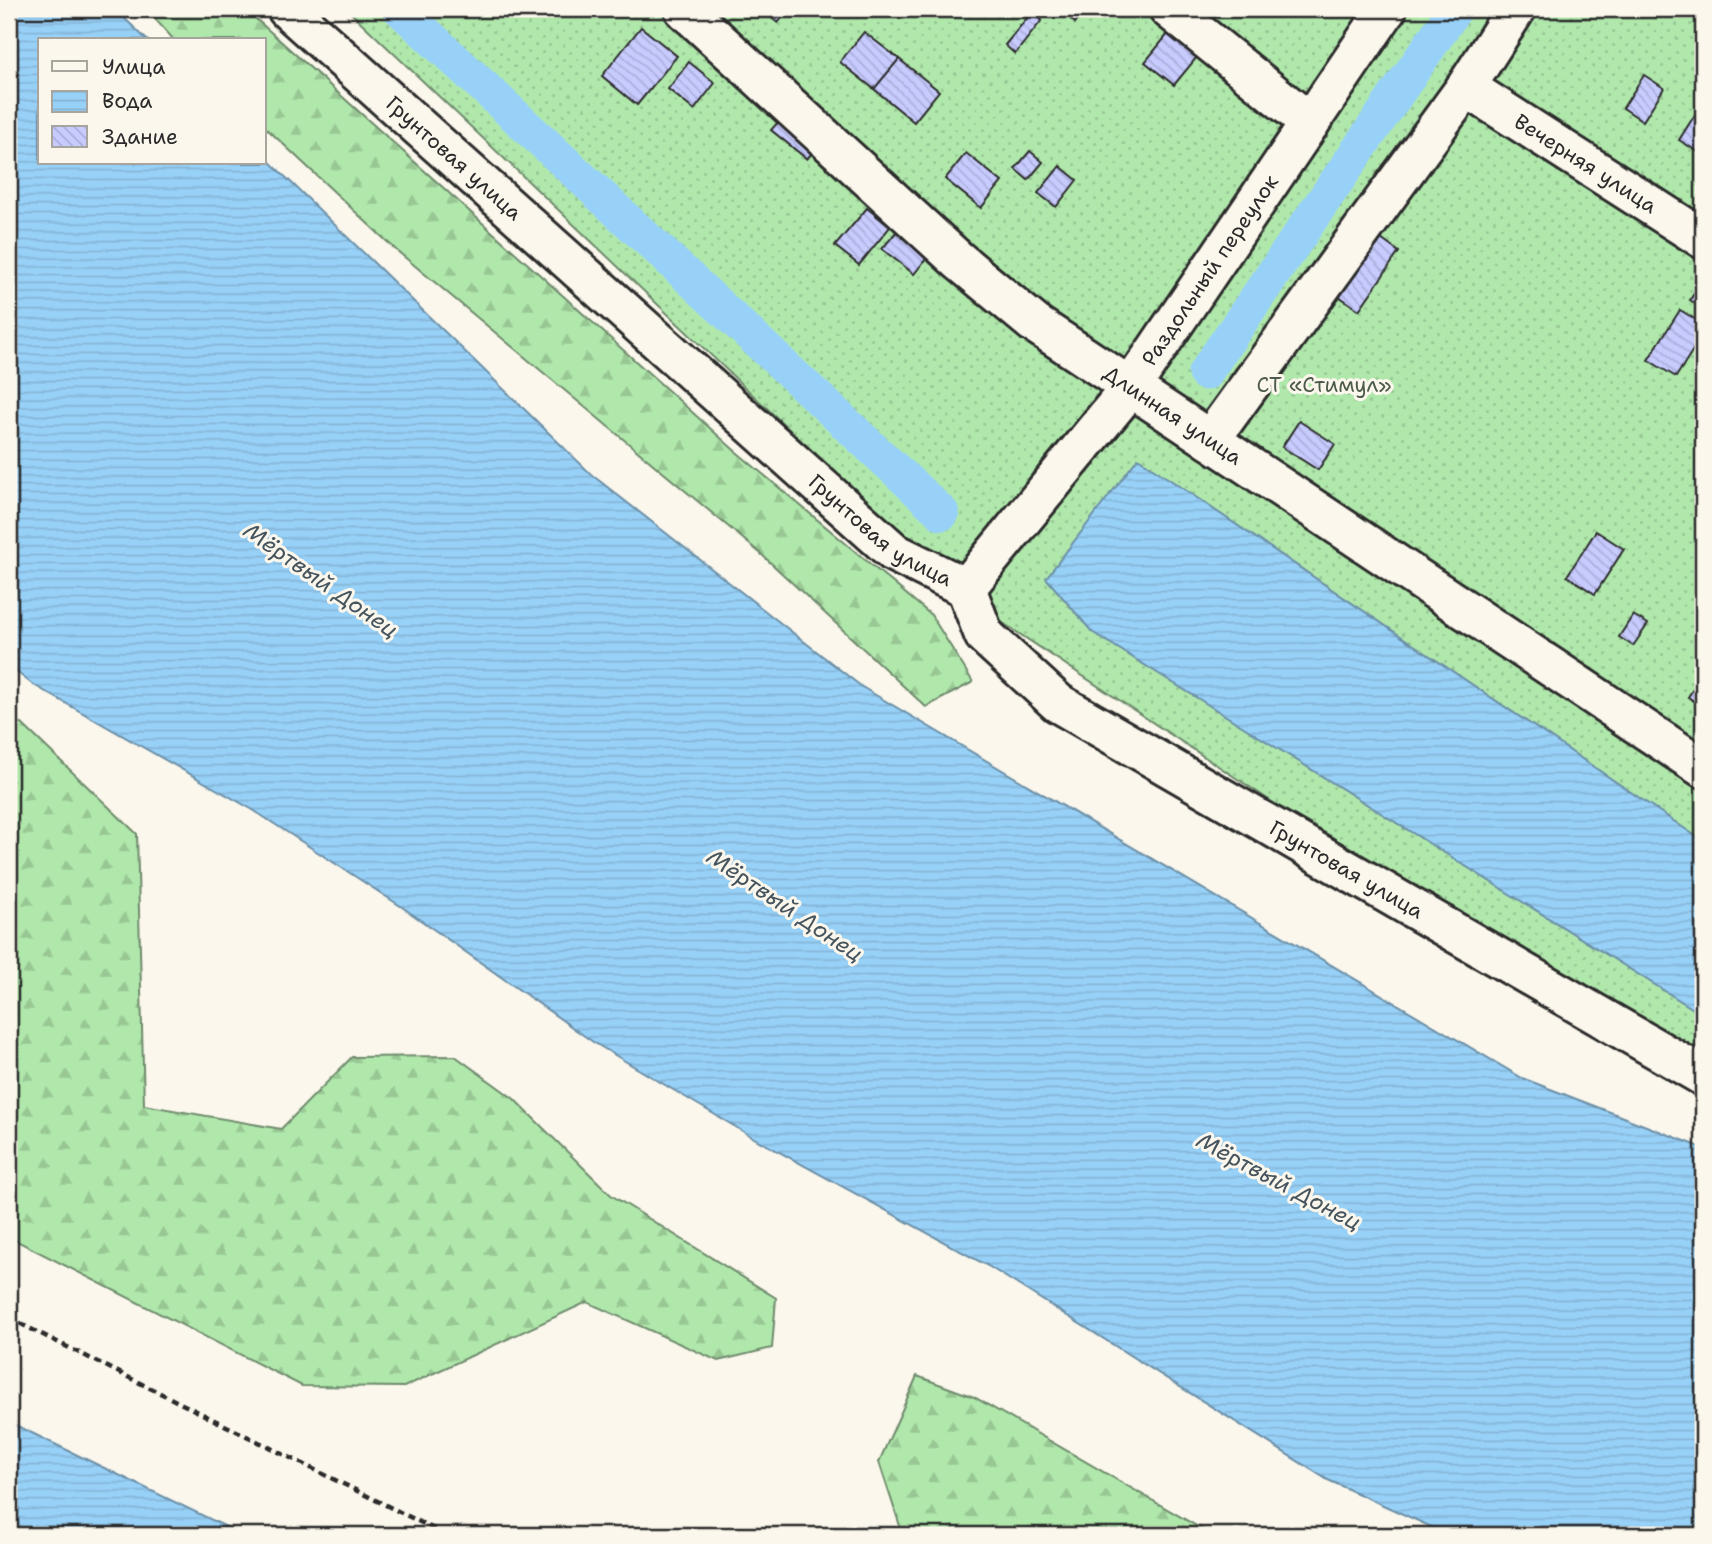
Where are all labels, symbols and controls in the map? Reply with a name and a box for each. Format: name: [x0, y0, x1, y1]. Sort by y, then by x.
legend: [38, 38, 266, 164]
text: Улица: [102, 53, 165, 81]
text: Вода: [102, 87, 152, 115]
street label: Грунтовая улица: [380, 90, 528, 227]
street label: Вечерняя улица: [1509, 107, 1662, 220]
text: Здание: [102, 123, 178, 151]
street label: Раздольный переулок: [1135, 169, 1285, 371]
street label: Длинная улица: [1098, 359, 1248, 472]
park label: СТ «Стимул»: [1257, 371, 1392, 399]
street label: Грунтовая улица: [802, 468, 957, 593]
water label: Мёртвый Донец: [238, 515, 404, 645]
street label: Грунтовая улица: [1264, 814, 1429, 925]
water label: Мёртвый Донец: [701, 842, 869, 968]
water label: Мёртвый Донец: [1192, 1125, 1366, 1237]

